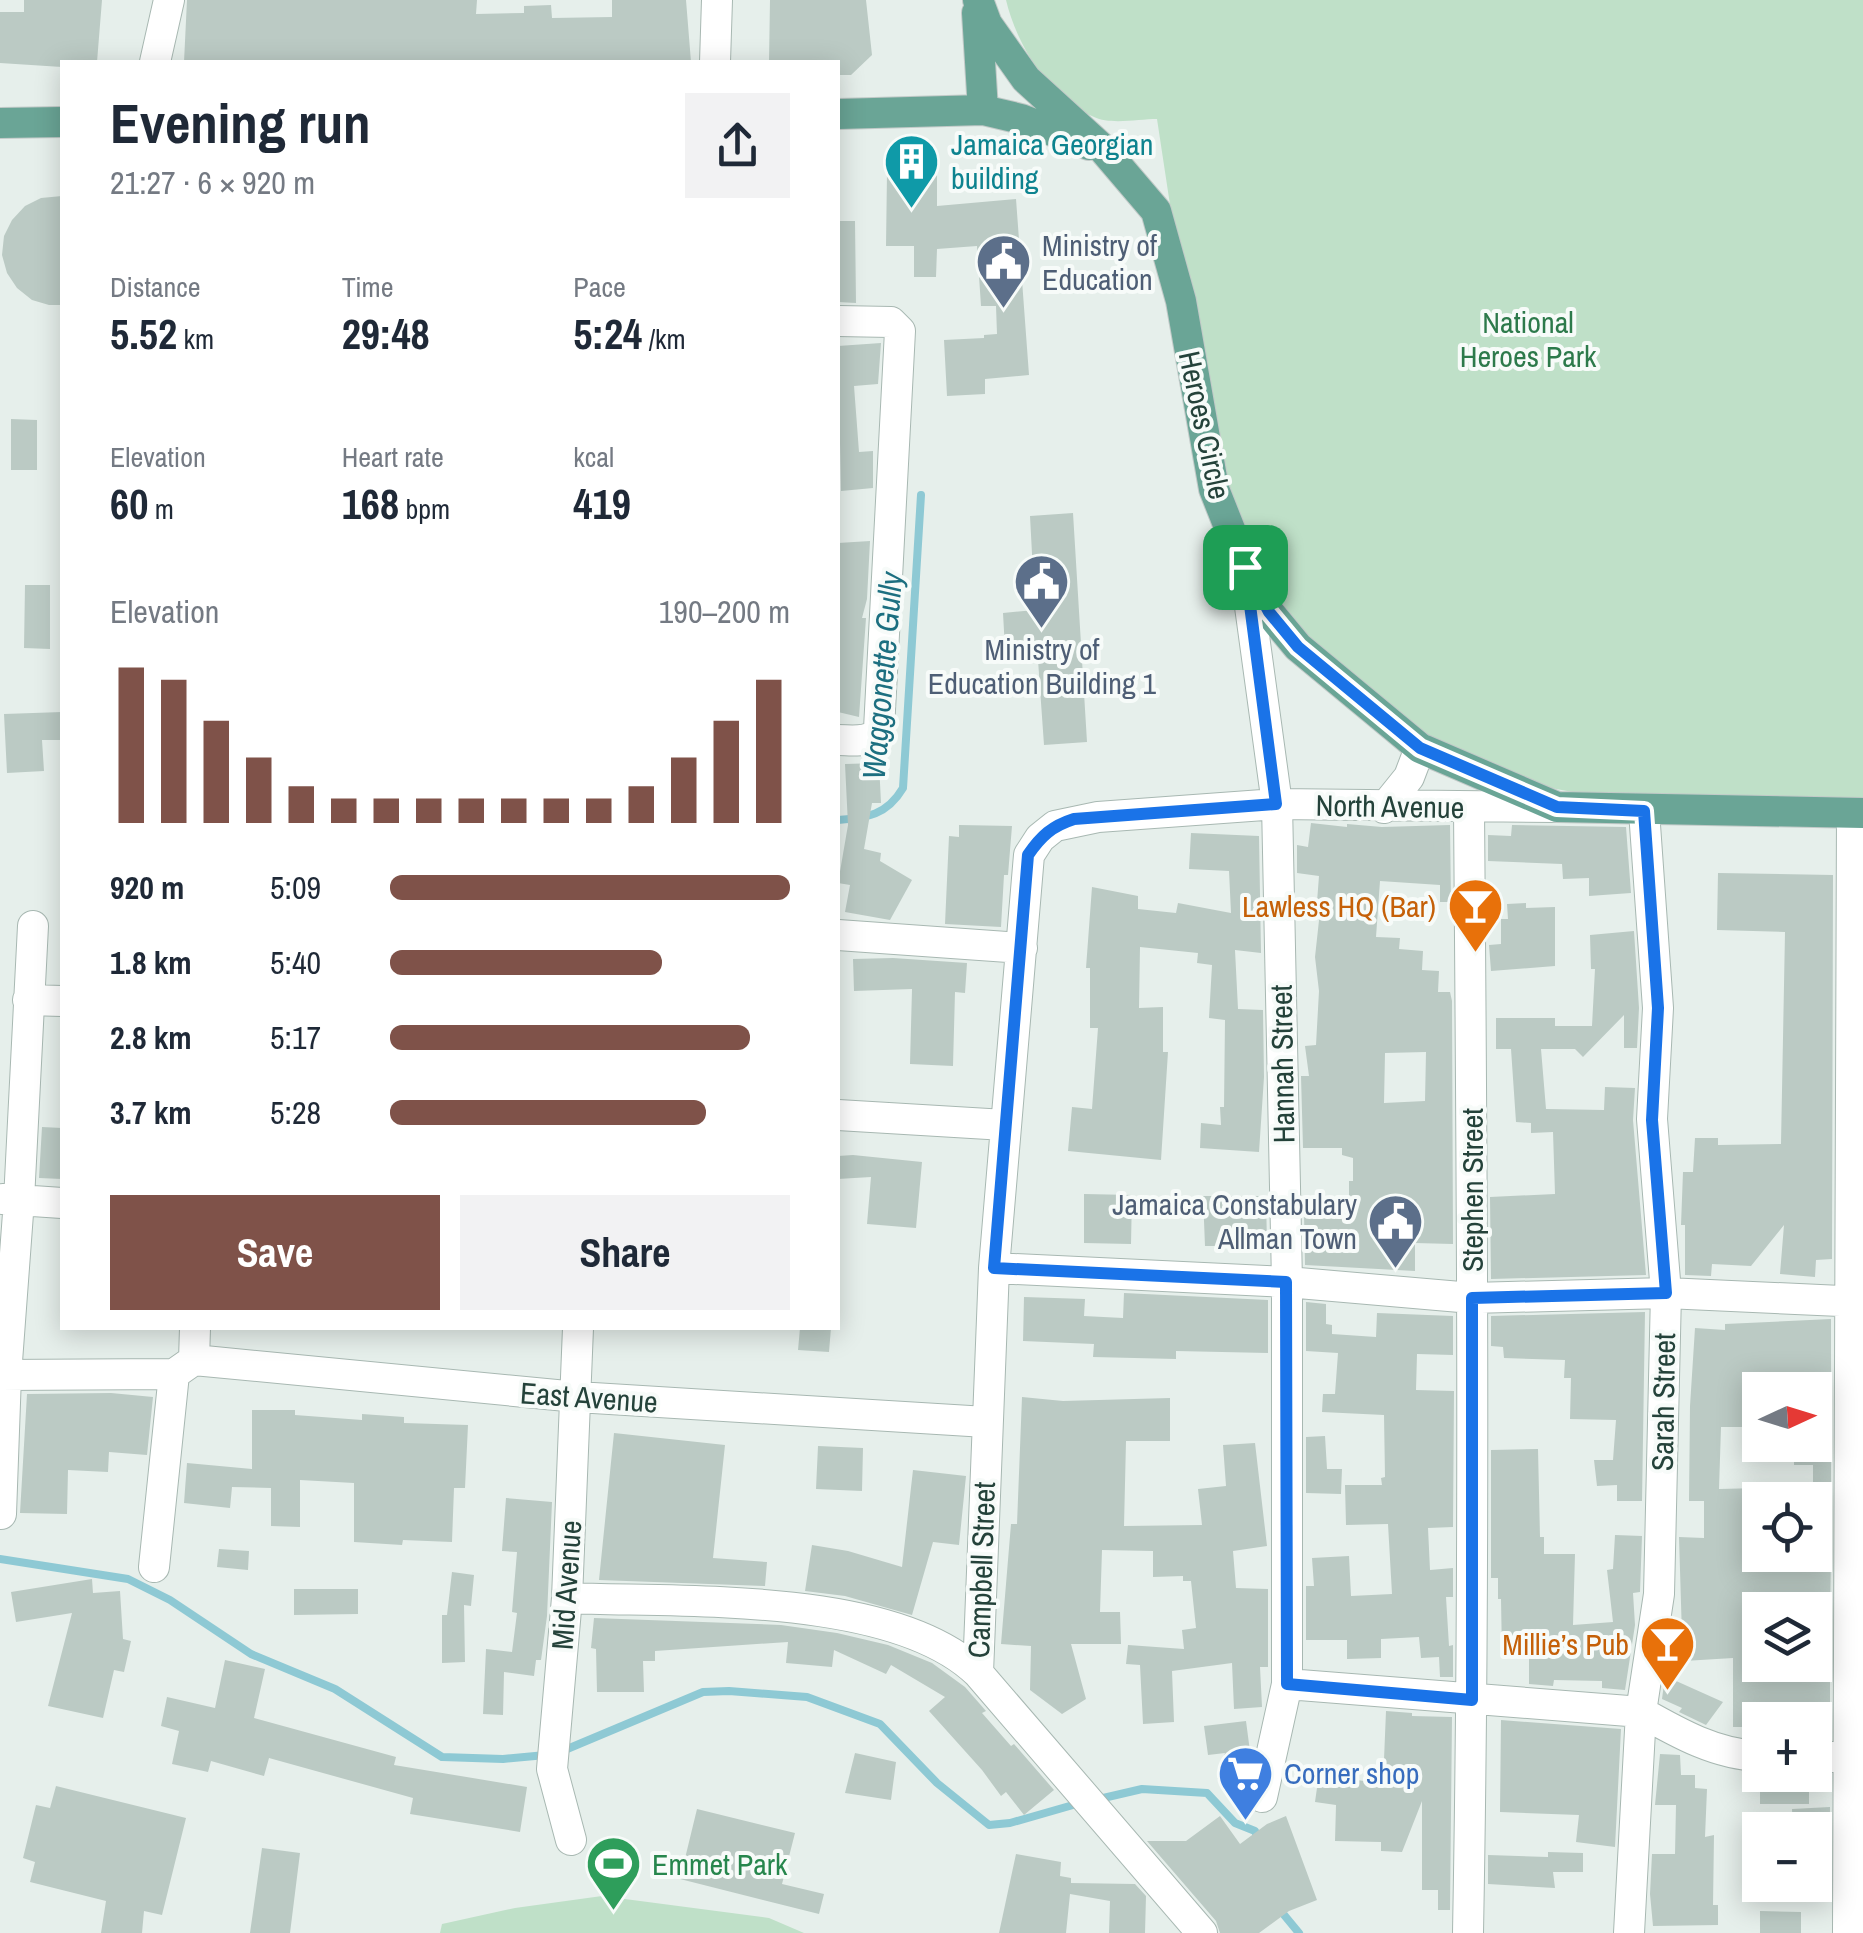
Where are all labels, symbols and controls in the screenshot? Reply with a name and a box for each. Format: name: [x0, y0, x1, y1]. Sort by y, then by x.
text: Evening run: [110, 86, 371, 160]
button: share: [685, 93, 790, 198]
place label: Jamaica Georgian building: [951, 124, 1153, 198]
building icon: Jamaica Georgian building: [882, 131, 942, 210]
text: 21:27 · 6 × 920 m: [110, 161, 315, 204]
place label: Ministry of Education: [1042, 225, 1157, 299]
public building icon: Ministry of Education: [973, 232, 1033, 311]
text: Distance: [110, 268, 201, 306]
text: Time: [342, 268, 393, 306]
text: Pace: [573, 268, 626, 306]
park label: National Heroes Park: [1460, 302, 1597, 376]
text: 5.52: [110, 306, 177, 362]
text: 29:48: [342, 306, 430, 362]
text: 5:24: [573, 306, 642, 362]
text: km: [177, 320, 214, 358]
text: /km: [642, 320, 686, 358]
street label: Heroes Circle: [1170, 347, 1240, 503]
text: Elevation: [110, 438, 206, 476]
text: Heart rate: [342, 438, 444, 476]
text: kcal: [573, 438, 614, 476]
text: 60: [110, 476, 148, 532]
text: 168: [342, 476, 399, 532]
text: 419: [573, 476, 631, 532]
text: m: [148, 490, 174, 528]
text: bpm: [399, 490, 450, 528]
pin: [1203, 525, 1288, 610]
icon: arrive: [1218, 540, 1273, 595]
public building icon: Ministry of Education Building 1: [1012, 551, 1072, 630]
water label: Waggonette Gully: [852, 569, 913, 781]
text: Elevation: [110, 590, 219, 633]
text: 190–200 m: [659, 590, 790, 633]
place label: Ministry of Education Building 1: [928, 629, 1157, 703]
street label: North Avenue: [1315, 785, 1465, 827]
text: 920 m: [110, 866, 184, 909]
text: 5:09: [270, 866, 321, 909]
bar icon: Lawless HQ (Bar): [1445, 876, 1505, 955]
place label: Lawless HQ (Bar): [1242, 886, 1436, 926]
text: 1.8 km: [110, 941, 192, 984]
text: 5:40: [270, 941, 321, 984]
street label: Hannah Street: [1261, 984, 1303, 1144]
text: 2.8 km: [110, 1016, 192, 1059]
text: 5:17: [270, 1016, 321, 1059]
text: 3.7 km: [110, 1091, 192, 1134]
text: 5:28: [270, 1091, 321, 1134]
street label: Stephen Street: [1452, 1108, 1492, 1272]
place label: Jamaica Constabulary Allman Town: [1112, 1184, 1358, 1258]
public building icon: Jamaica Constabulary Allman Town: [1366, 1191, 1426, 1270]
button: Save: [110, 1195, 440, 1310]
button: Share: [460, 1195, 790, 1310]
street label: Sarah Street: [1642, 1332, 1684, 1471]
street label: East Avenue: [519, 1372, 659, 1422]
north arrow: [1742, 1372, 1832, 1462]
map controls: [1742, 1372, 1832, 1902]
street label: Campbell Street: [958, 1481, 1004, 1659]
button: locate: [1742, 1482, 1832, 1572]
street label: Mid Avenue: [542, 1519, 590, 1651]
button: layers: [1742, 1592, 1832, 1682]
bar icon: Millie’s Pub: [1638, 1614, 1698, 1693]
place label: Millie’s Pub: [1502, 1624, 1629, 1664]
button: +: [1742, 1702, 1832, 1792]
supermarket icon: Corner shop: [1215, 1743, 1275, 1822]
place label: Corner shop: [1284, 1753, 1419, 1793]
button: −: [1742, 1812, 1832, 1902]
sports icon: Emmet Park: [583, 1834, 643, 1913]
place label: Emmet Park: [652, 1844, 788, 1884]

